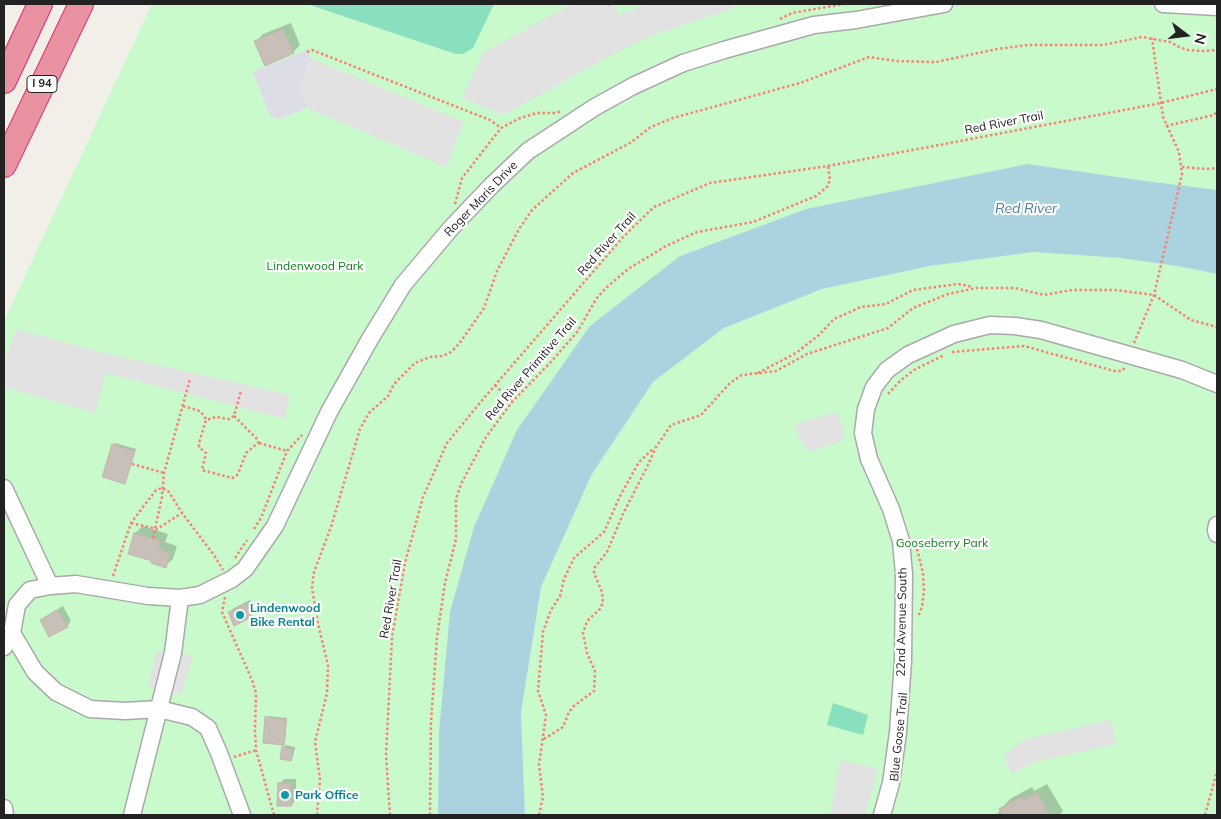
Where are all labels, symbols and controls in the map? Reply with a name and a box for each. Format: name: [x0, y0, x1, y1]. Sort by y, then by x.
north arrow: [1161, 10, 1211, 60]
text: N: [1190, 31, 1211, 46]
road number: I 94: [27, 76, 57, 92]
street label: Red River Trail: [963, 108, 1045, 138]
street label: Roger Maris Drive: [441, 158, 521, 240]
water label: Red River: [995, 201, 1057, 217]
street label: Red River Trail: [575, 209, 639, 279]
park label: Lindenwood Park: [267, 259, 363, 273]
street label: Red River Primitive Trail: [482, 315, 580, 423]
park label: Gooseberry Park: [896, 536, 988, 550]
street label: Red River Trail: [377, 558, 405, 640]
street label: 22nd Avenue South: [894, 567, 910, 677]
place label: Lindenwood Bike Rental: [250, 601, 320, 629]
marker: Lindenwood Bike Rental: [234, 609, 246, 621]
street label: Blue Goose Trail: [887, 692, 911, 782]
place label: Park Office: [295, 788, 358, 802]
marker: Park Office: [279, 789, 291, 801]

